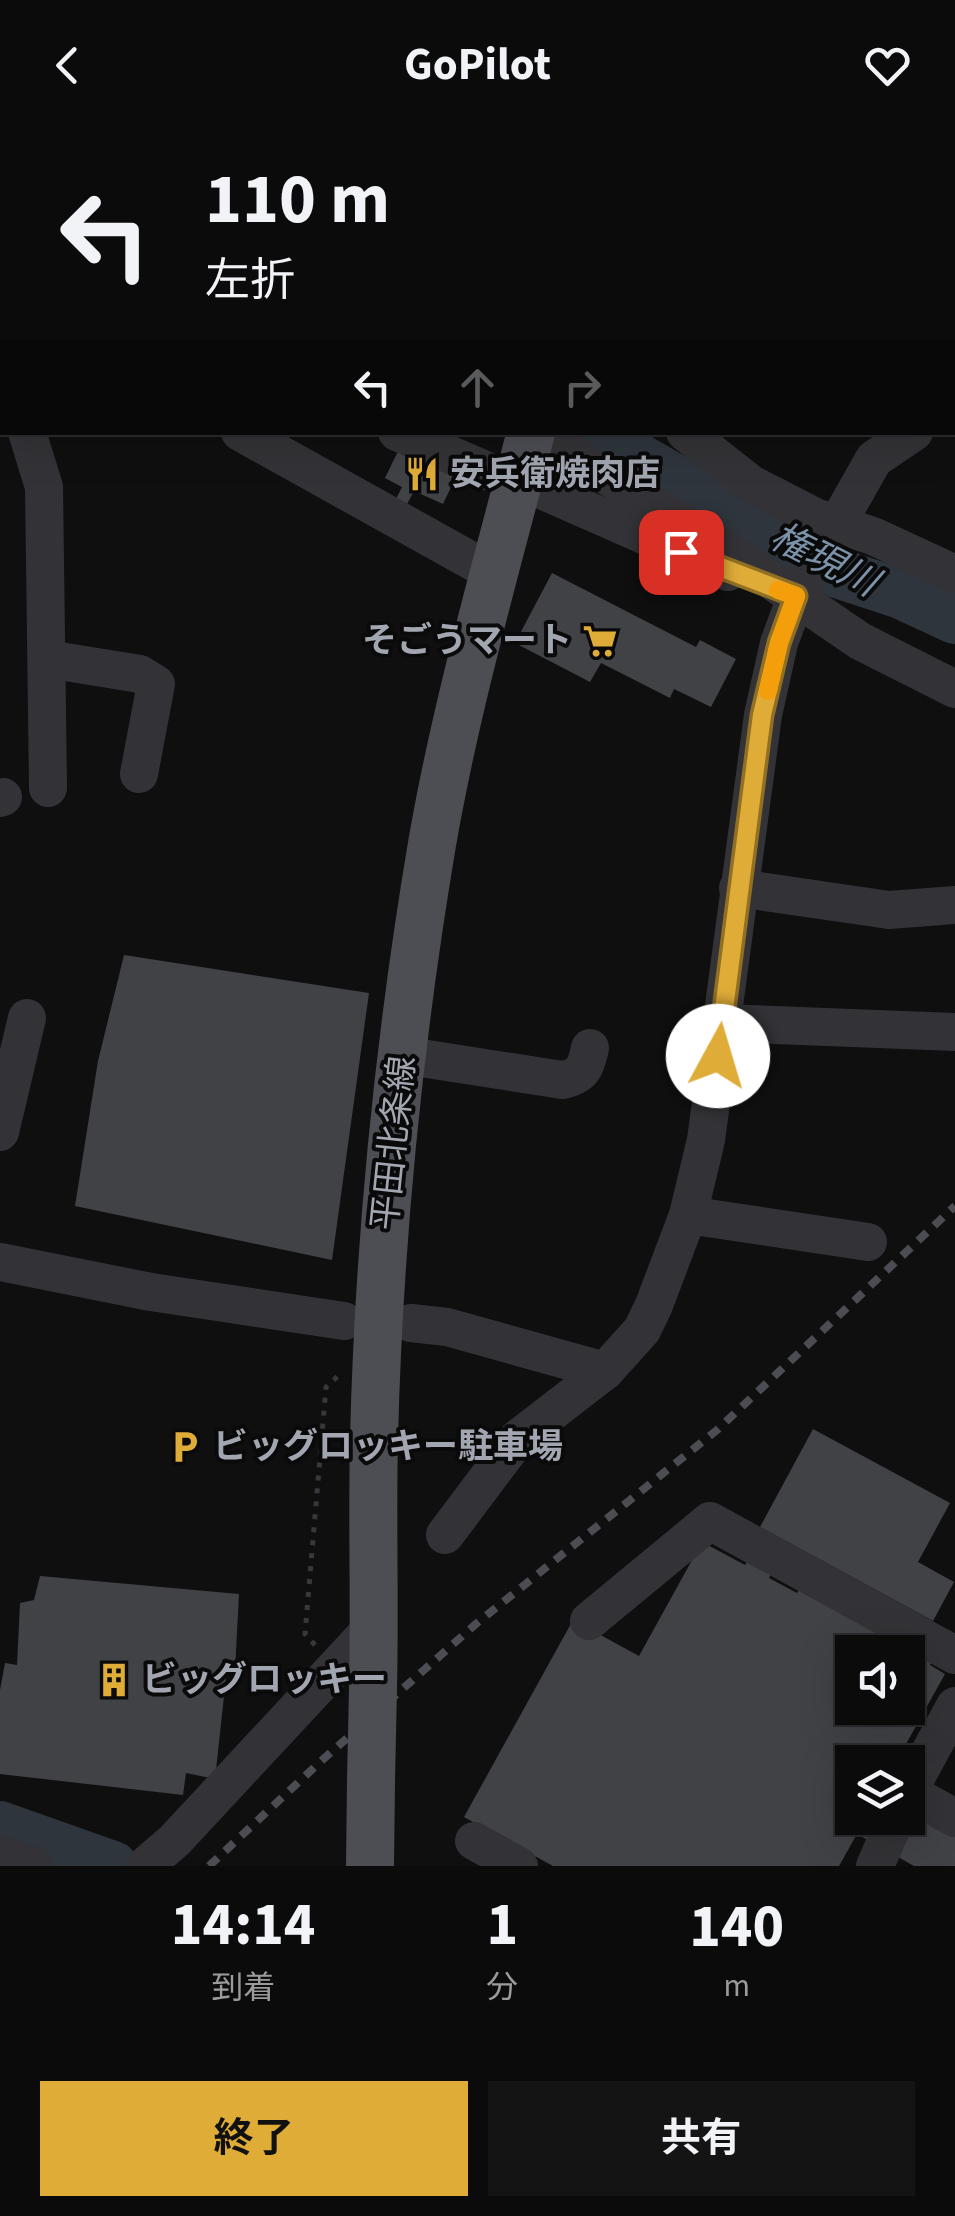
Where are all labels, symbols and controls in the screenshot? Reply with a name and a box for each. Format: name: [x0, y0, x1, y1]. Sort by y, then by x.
text: GoPilot: [404, 33, 551, 97]
icon: back: [40, 38, 95, 93]
icon: heart: [860, 38, 915, 93]
text: 110 m: [205, 150, 390, 250]
icon: left: [40, 170, 170, 300]
text: 左折: [205, 249, 295, 313]
icon: left: [345, 360, 400, 415]
icon: ahead: [450, 360, 505, 415]
icon: right: [555, 360, 610, 415]
place label: 安兵衛焼肉店: [450, 449, 660, 499]
restaurant icon: 安兵衛焼肉店: [403, 455, 441, 493]
pin: [639, 510, 724, 595]
water label: 権現川: [761, 510, 891, 612]
icon: arrive: [654, 525, 709, 580]
place label: そごうマート: [362, 616, 572, 666]
supermarket icon: そごうマート: [581, 622, 619, 660]
position arrow: [666, 1004, 770, 1108]
street label: 平田北条線: [360, 1053, 428, 1233]
place label: ビッグロッキー駐車場: [213, 1422, 563, 1472]
parking icon: ビッグロッキー駐車場: [166, 1428, 204, 1466]
map controls: [835, 1635, 925, 1835]
button: sound: [835, 1635, 925, 1725]
place label: ビッグロッキー: [142, 1655, 387, 1705]
building icon: ビッグロッキー: [95, 1661, 133, 1699]
button: layers: [835, 1745, 925, 1835]
text: 14:14: [171, 1883, 316, 1968]
text: 1: [486, 1883, 518, 1968]
text: 140: [689, 1885, 784, 1970]
text: m: [723, 1963, 750, 2009]
text: 到着: [211, 1965, 275, 2011]
text: 分: [486, 1965, 518, 2011]
button: 終了: [40, 2081, 468, 2196]
button: 共有: [488, 2081, 915, 2196]

